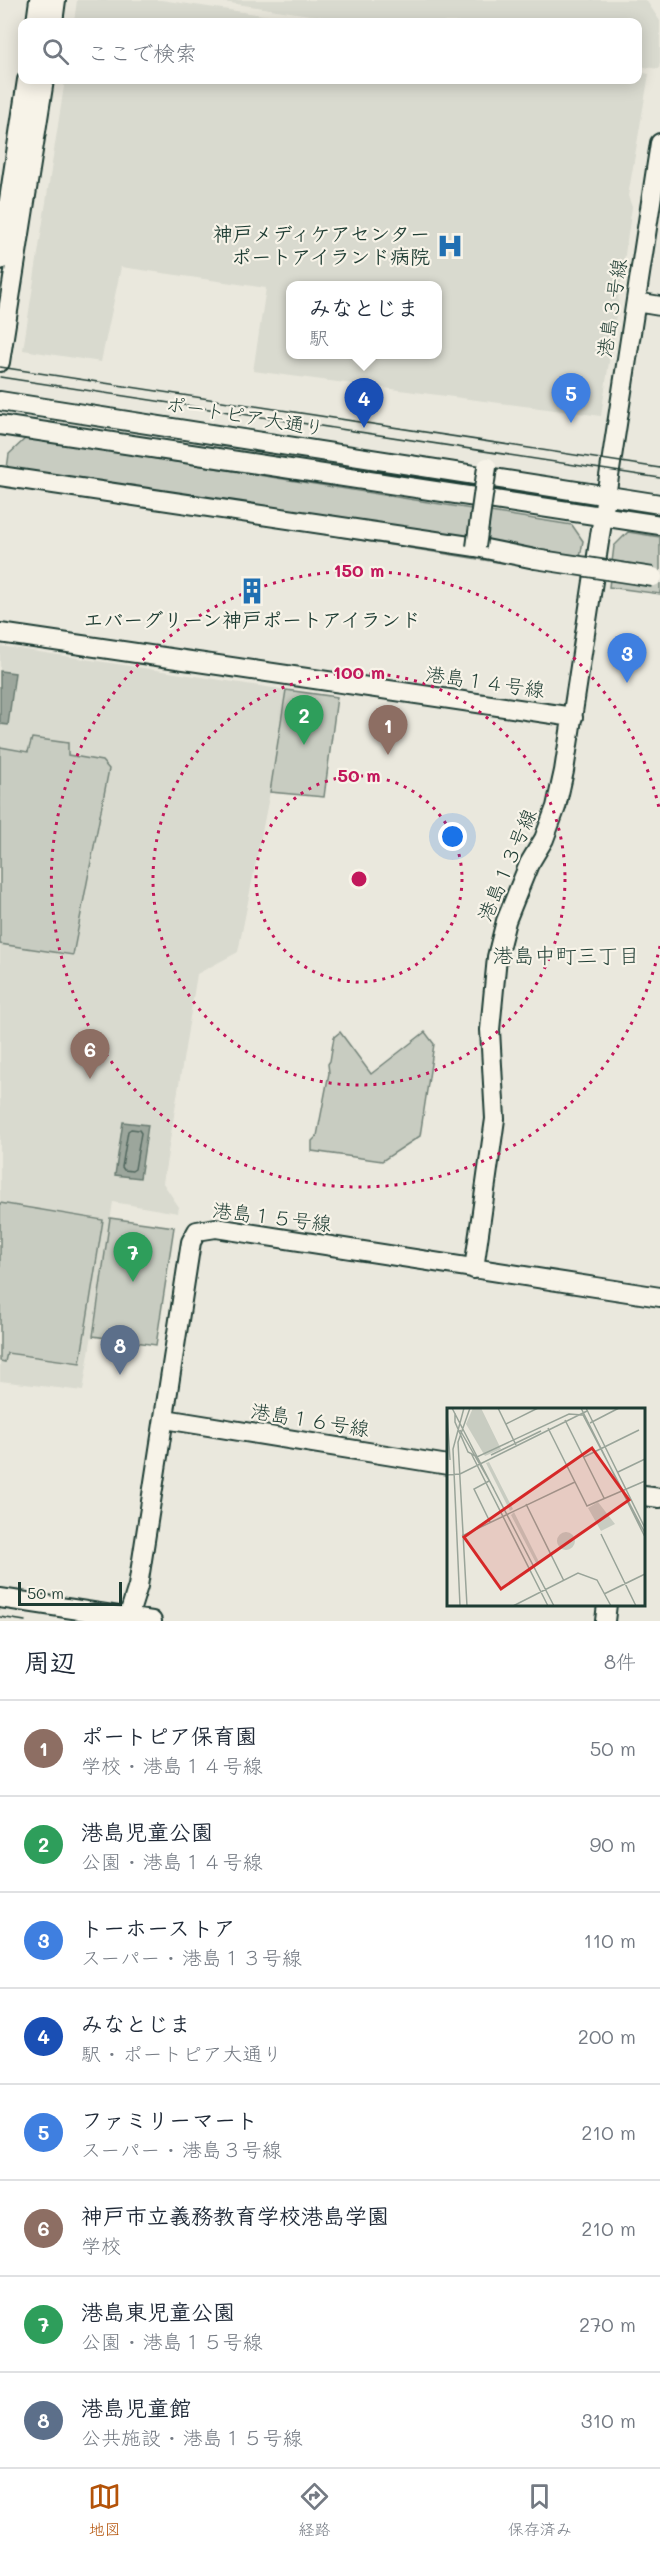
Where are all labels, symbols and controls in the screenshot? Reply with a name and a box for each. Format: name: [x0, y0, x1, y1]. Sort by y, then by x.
search box: [18, 18, 642, 84]
icon: search: [39, 35, 72, 68]
text: ここで検索: [87, 38, 197, 67]
place label: 神戸メディケアセンター ポートアイランド病院: [213, 220, 430, 269]
hospital icon: 神戸メディケアセンター ポートアイランド病院: [435, 231, 465, 261]
street label: 港島３号線: [590, 256, 632, 359]
popup: [286, 281, 442, 359]
text: みなとじま: [309, 293, 419, 322]
text: 駅: [309, 324, 329, 350]
pin: 5: [552, 374, 590, 423]
pin: 4: [344, 378, 384, 428]
street label: ポートピア大通り: [164, 390, 326, 440]
text: 150 m: [334, 558, 384, 582]
building icon: エバーグリーン神戸ポートアイランド: [237, 576, 267, 606]
place label: エバーグリーン神戸ポートアイランド: [83, 606, 421, 632]
pin: 3: [608, 634, 646, 683]
text: 100 m: [333, 660, 385, 684]
street label: 港島１４号線: [424, 660, 546, 702]
pin: 2: [284, 696, 324, 745]
pin: 1: [368, 706, 408, 755]
text: 50 m: [338, 763, 380, 787]
street label: 港島１３号線: [471, 804, 541, 925]
your location: [438, 822, 467, 851]
centre of rings: [349, 869, 369, 889]
district label: 港島中町三丁目: [493, 941, 640, 968]
pin: 6: [70, 1030, 110, 1079]
street label: 港島１５号線: [211, 1196, 333, 1236]
pin: 7: [114, 1232, 152, 1282]
pin: 8: [100, 1326, 140, 1375]
street label: 港島１６号線: [249, 1397, 371, 1441]
inset map: [447, 1408, 645, 1606]
scale bar: [18, 1579, 122, 1606]
text: 50 m: [27, 1582, 64, 1603]
text: 周辺: [24, 1645, 76, 1679]
text: 8件: [604, 1648, 636, 1674]
text: ポートピア保育園: [81, 1721, 257, 1750]
text: 1: [39, 1735, 48, 1761]
text: 50 m: [590, 1735, 636, 1761]
text: 学校 · 港島１４号線: [81, 1752, 263, 1778]
text: 港島児童公園: [81, 1817, 213, 1846]
text: 2: [38, 1831, 49, 1857]
text: 90 m: [590, 1831, 636, 1857]
text: 公園 · 港島１４号線: [81, 1848, 263, 1874]
text: トーホーストア: [81, 1913, 235, 1942]
text: 3: [38, 1927, 50, 1953]
text: 110 m: [583, 1927, 636, 1953]
text: スーパー · 港島１３号線: [81, 1944, 302, 1970]
text: みなとじま: [81, 2009, 191, 2038]
text: 4: [37, 2023, 50, 2049]
text: 200 m: [578, 2023, 636, 2049]
text: 駅 · ポートピア大通り: [81, 2040, 283, 2066]
text: ファミリーマート: [81, 2105, 258, 2134]
text: 5: [38, 2119, 49, 2145]
text: 210 m: [581, 2119, 636, 2145]
text: スーパー · 港島３号線: [81, 2136, 282, 2162]
text: 神戸市立義務教育学校港島学園: [81, 2201, 389, 2230]
text: 6: [37, 2215, 50, 2241]
text: 210 m: [581, 2215, 636, 2241]
text: 学校: [81, 2232, 121, 2258]
text: 港島東児童公園: [81, 2297, 235, 2326]
text: 7: [38, 2311, 49, 2337]
text: 270 m: [579, 2311, 636, 2337]
text: 公園 · 港島１５号線: [81, 2328, 263, 2354]
text: 港島児童館: [81, 2393, 191, 2422]
text: 8: [37, 2407, 50, 2433]
text: 310 m: [581, 2407, 636, 2433]
text: 公共施設 · 港島１５号線: [81, 2424, 303, 2450]
tab: 地図: [88, 2480, 121, 2540]
tab: 経路: [298, 2480, 331, 2540]
tab: 保存済み: [508, 2480, 572, 2540]

